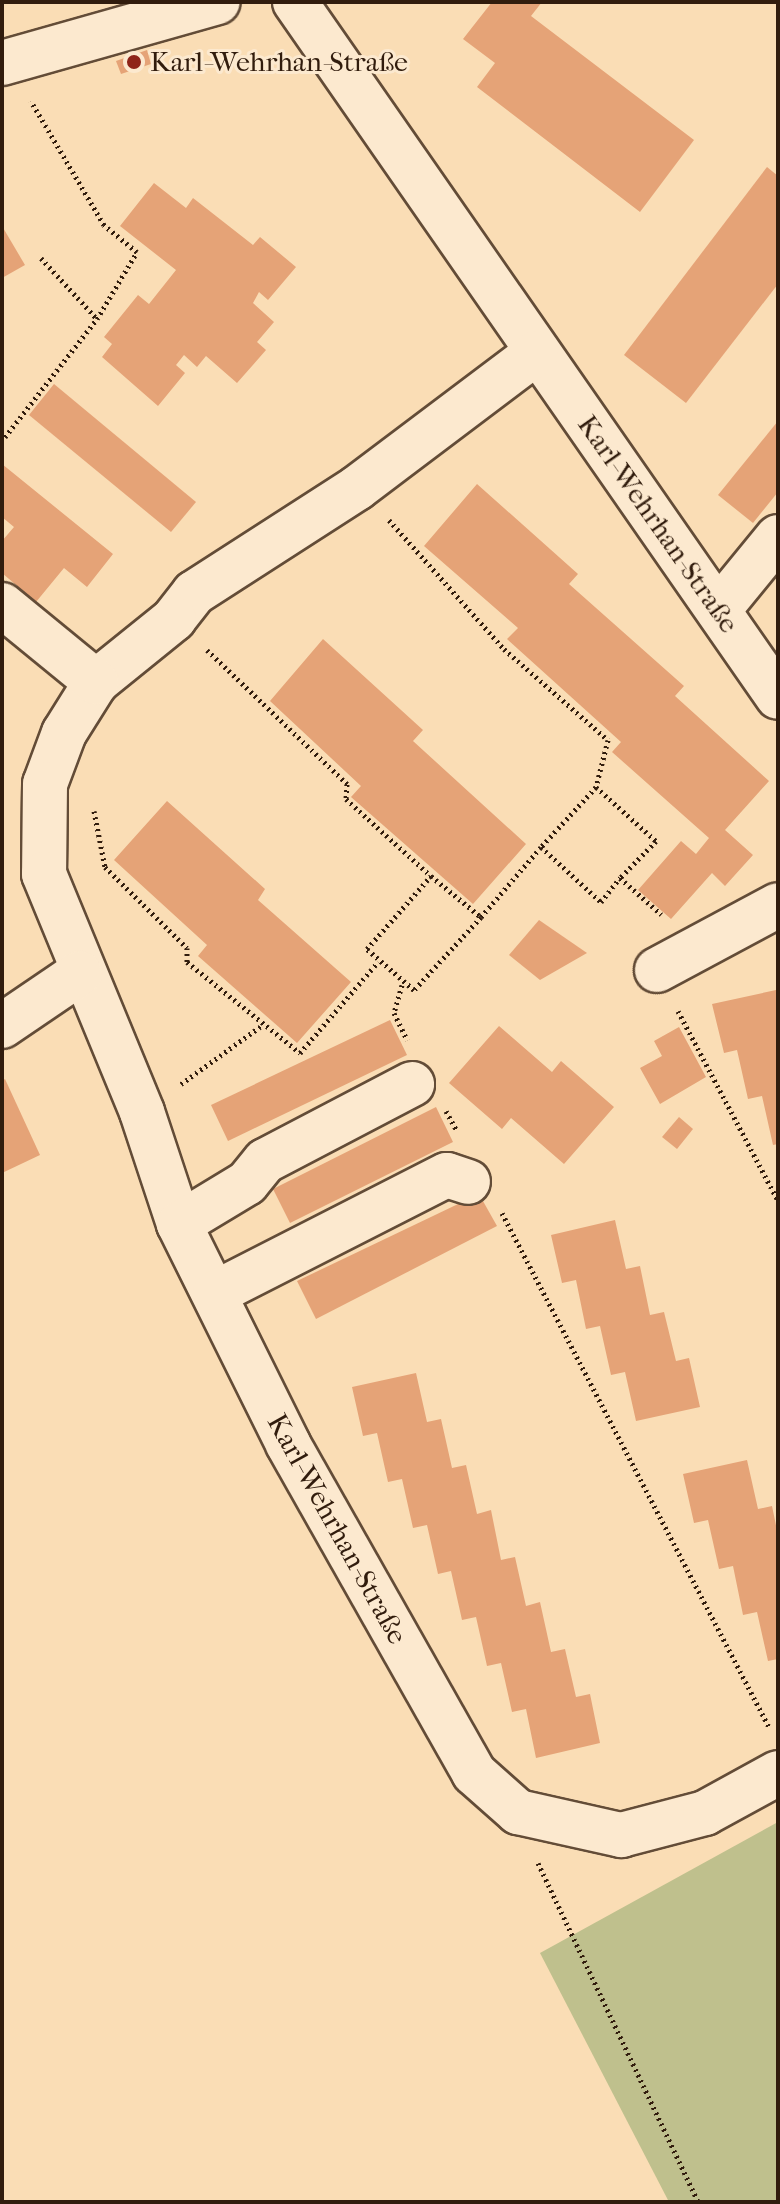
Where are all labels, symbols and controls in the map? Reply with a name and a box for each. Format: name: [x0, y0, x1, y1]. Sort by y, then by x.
place label: Karl-Wehrhan-Straße: [150, 45, 408, 79]
marker: Karl-Wehrhan-Straße: [125, 53, 143, 71]
street label: Karl-Wehrhan-Straße: [570, 409, 746, 639]
street label: Karl-Wehrhan-Straße: [260, 1408, 414, 1650]

